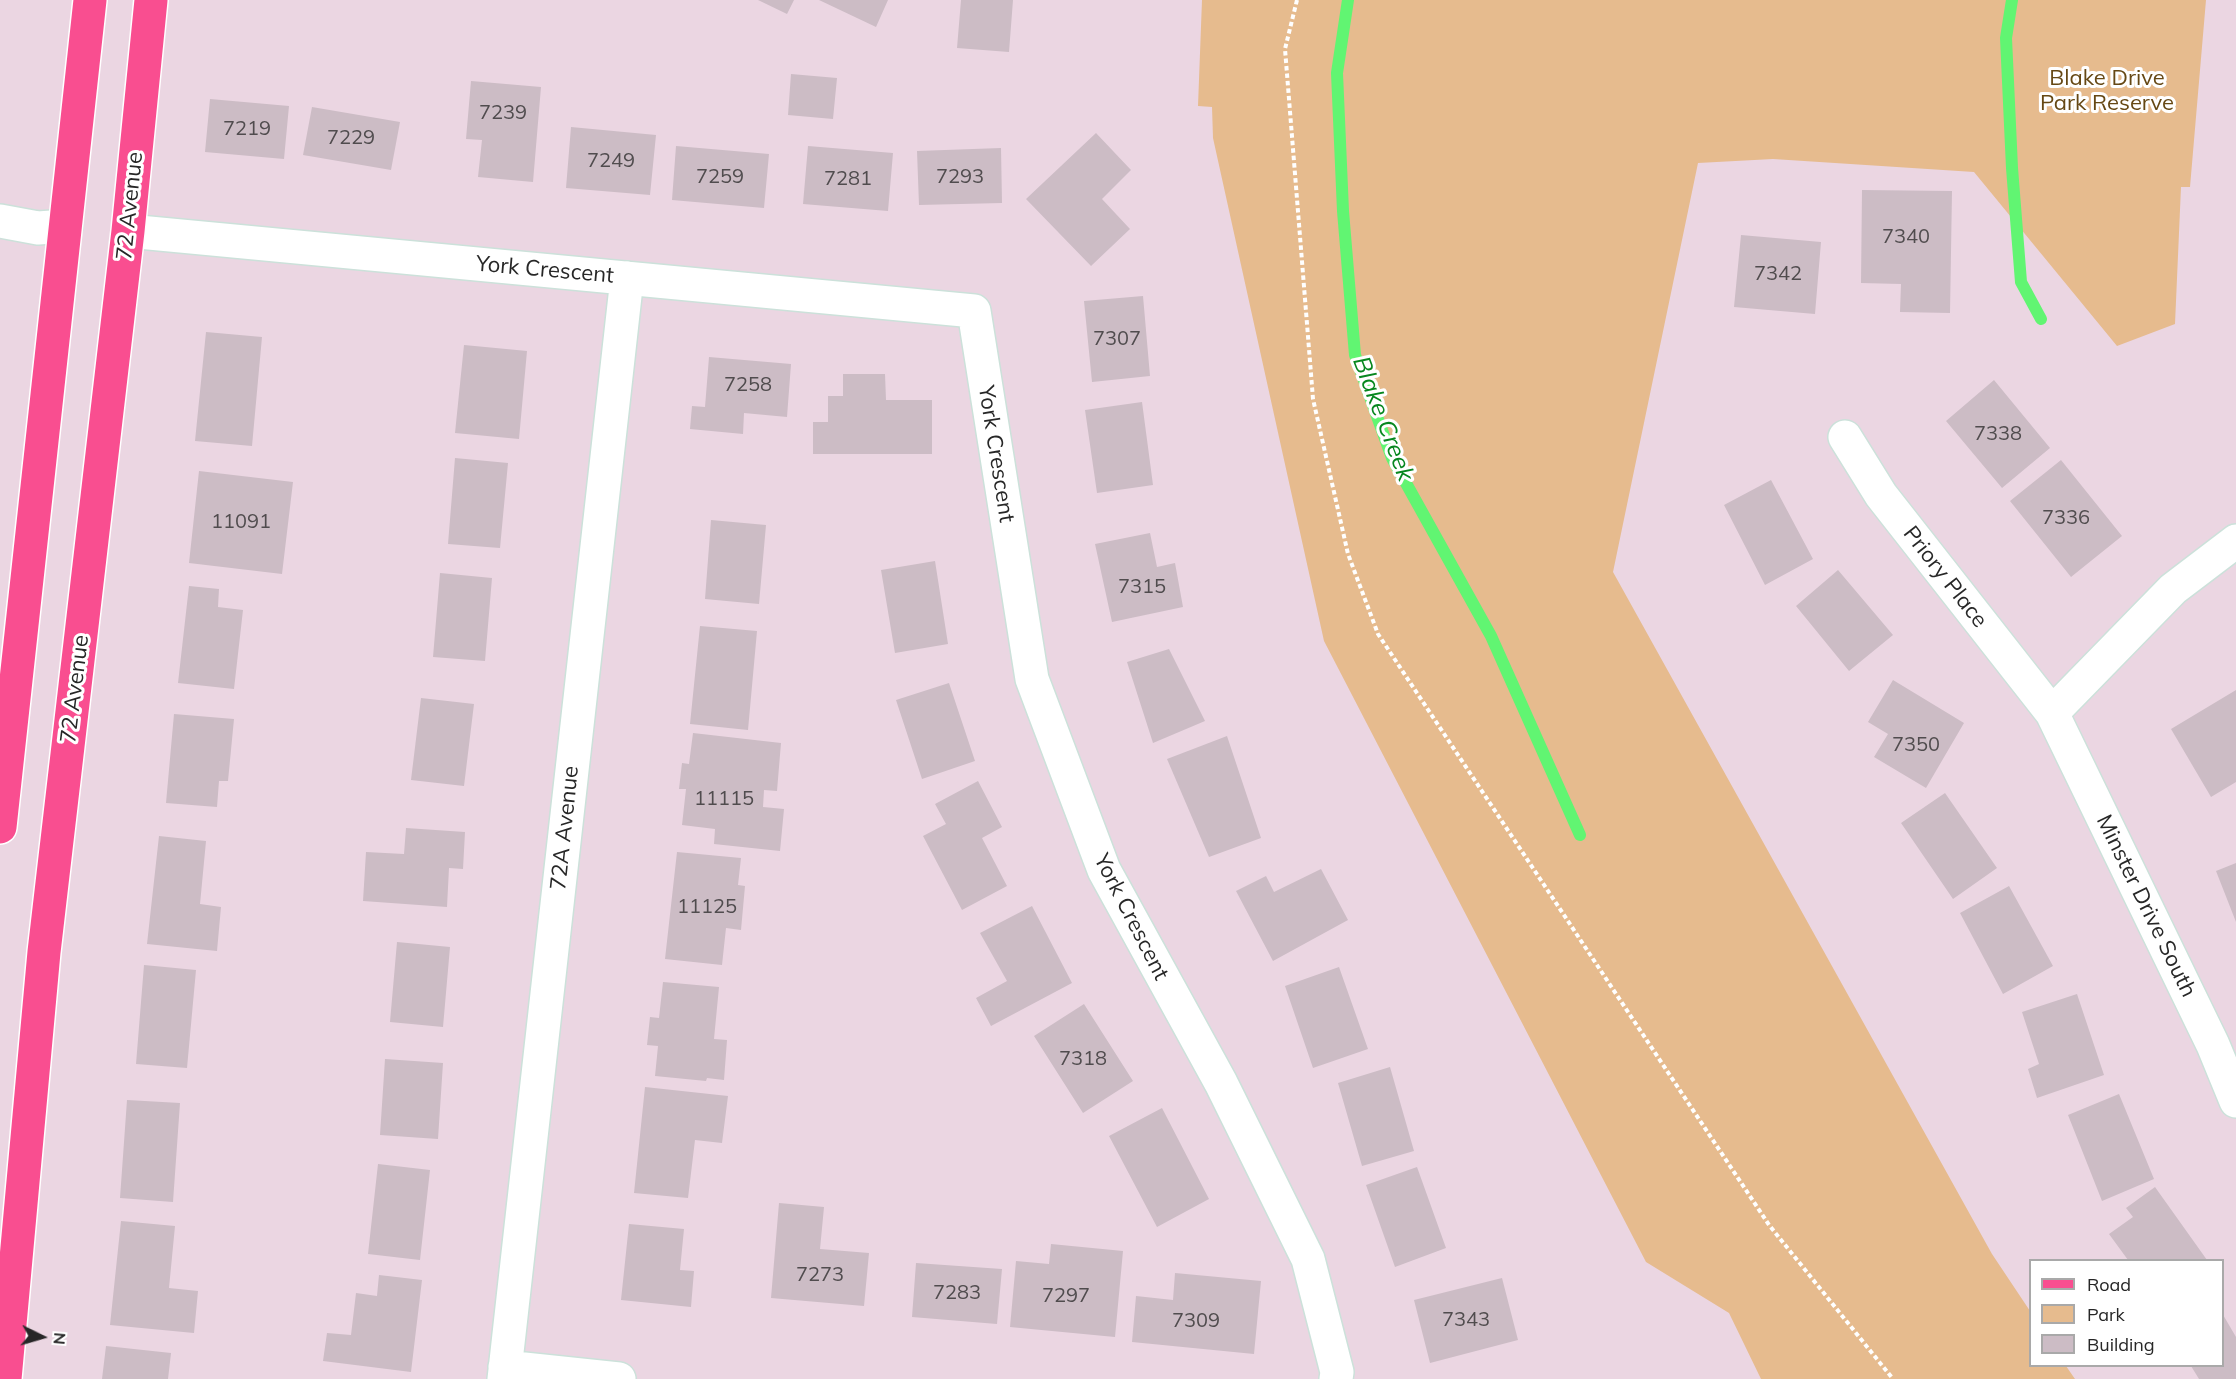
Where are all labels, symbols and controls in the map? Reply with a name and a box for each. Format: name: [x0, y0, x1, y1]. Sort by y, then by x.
park label: Blake Drive Park Reserve: [2040, 65, 2174, 116]
house number: 7239: [479, 101, 527, 125]
house number: 7219: [223, 117, 271, 141]
house number: 7229: [327, 126, 375, 150]
house number: 7249: [587, 149, 635, 173]
street label: 72 Avenue: [111, 151, 149, 261]
house number: 7259: [696, 165, 744, 189]
house number: 7293: [936, 165, 984, 189]
house number: 7281: [824, 167, 872, 191]
house number: 7340: [1882, 225, 1930, 249]
street label: York Crescent: [475, 251, 615, 289]
house number: 7342: [1754, 262, 1802, 286]
house number: 7307: [1093, 327, 1141, 351]
water label: Blake Creek: [1346, 353, 1420, 485]
house number: 7258: [724, 373, 772, 397]
street label: York Crescent: [972, 384, 1020, 524]
house number: 7338: [1974, 422, 2022, 446]
house number: 7336: [2042, 506, 2090, 530]
house number: 11091: [211, 510, 271, 534]
street label: Priory Place: [1897, 521, 1993, 633]
house number: 7315: [1118, 575, 1166, 599]
street label: 72 Avenue: [55, 633, 95, 745]
house number: 7350: [1892, 733, 1940, 757]
street label: 72A Avenue: [545, 764, 585, 892]
house number: 11115: [694, 787, 754, 811]
street label: Minster Drive South: [2090, 811, 2202, 1001]
street label: York Crescent: [1088, 849, 1174, 985]
house number: 11125: [677, 895, 737, 919]
house number: 7318: [1059, 1047, 1107, 1071]
legend: [2029, 1259, 2224, 1367]
house number: 7273: [796, 1263, 844, 1287]
text: Road: [2087, 1273, 2131, 1296]
house number: 7283: [933, 1281, 981, 1305]
house number: 7297: [1042, 1284, 1090, 1308]
text: Park: [2087, 1303, 2125, 1326]
north arrow: [12, 1307, 72, 1367]
house number: 7343: [1442, 1308, 1490, 1332]
house number: 7309: [1172, 1309, 1220, 1333]
text: N: [49, 1332, 70, 1345]
text: Building: [2087, 1333, 2155, 1356]

